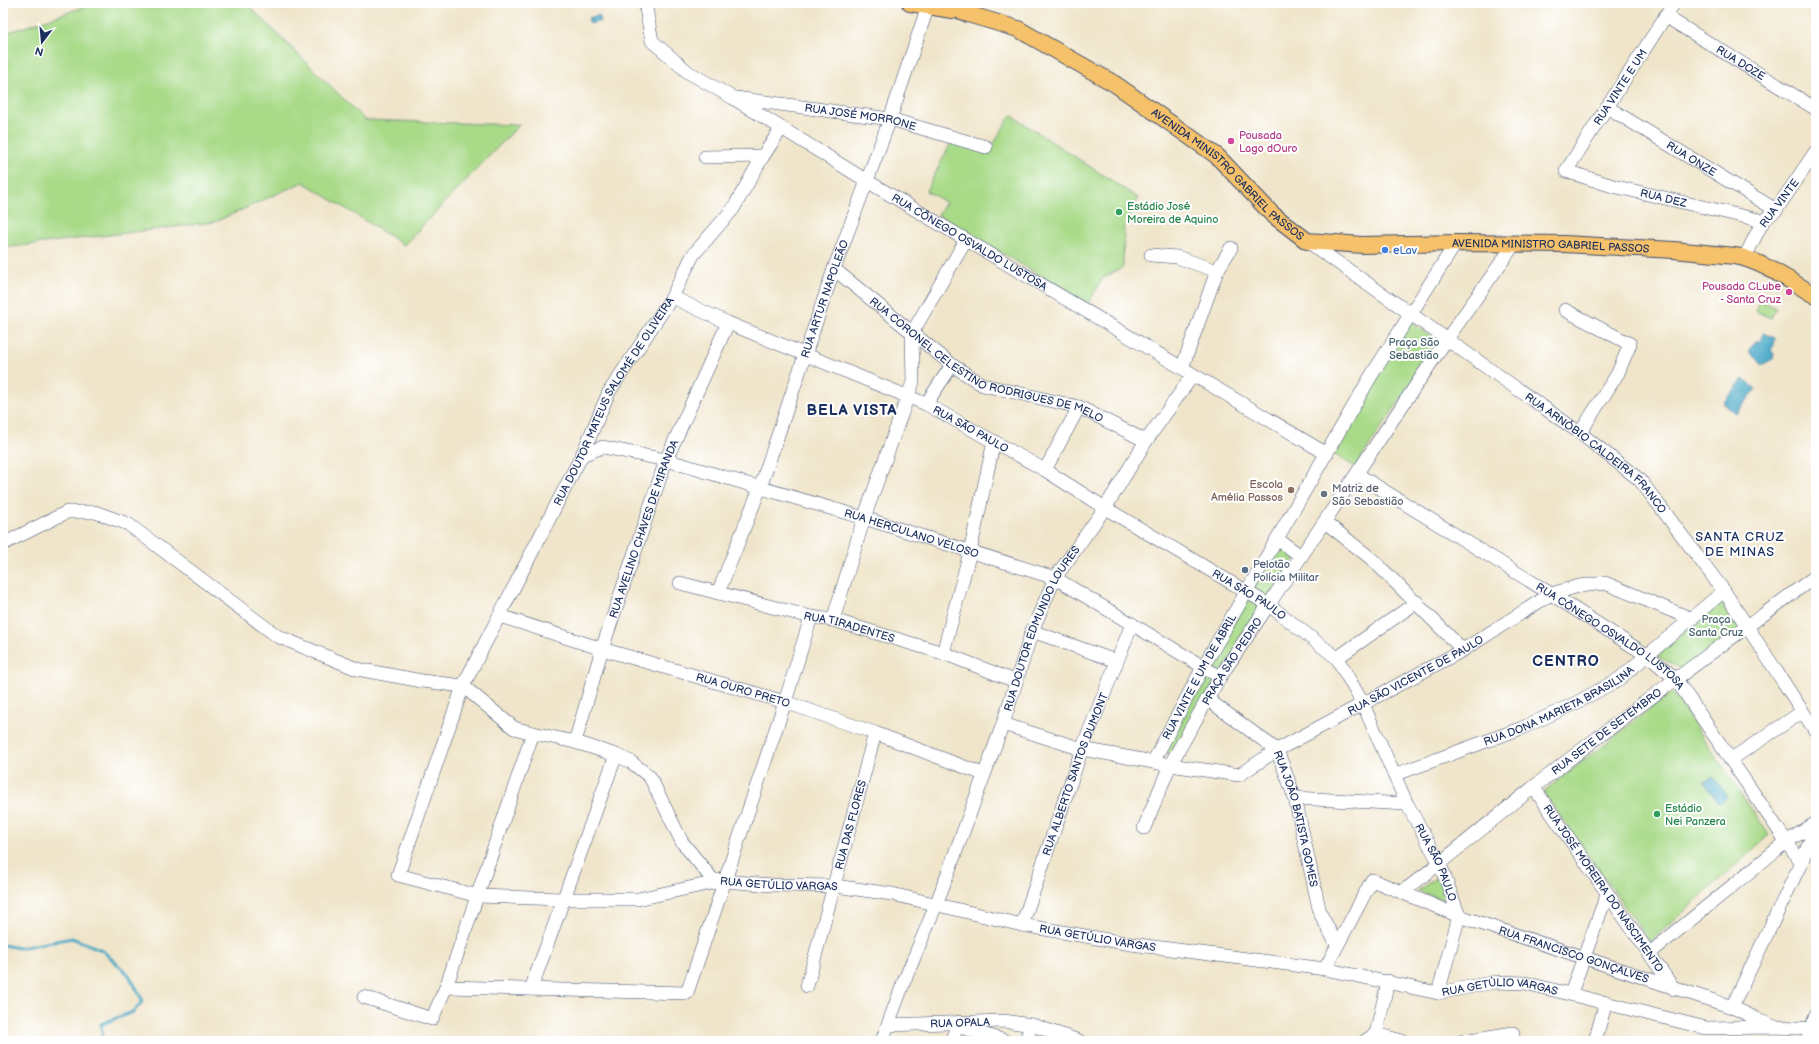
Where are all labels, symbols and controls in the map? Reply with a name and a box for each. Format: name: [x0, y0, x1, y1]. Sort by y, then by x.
north arrow: [22, 22, 62, 62]
street label: RUA DOZE: [1714, 43, 1767, 83]
text: N: [34, 44, 45, 59]
street label: RUA VINTE E UM: [1591, 47, 1650, 128]
street label: RUA JOSÉ MORRONE: [804, 101, 918, 133]
street label: AVENIDA MINISTRO GABRIEL PASSOS: [1149, 106, 1307, 243]
place label: Pousada Lago dOuro: [1239, 129, 1298, 155]
marker: Pousada Lago dOuro: [1226, 136, 1236, 146]
street label: RUA ONZE: [1664, 139, 1719, 179]
street label: RUA VINTE: [1757, 177, 1802, 230]
street label: RUA DEZ: [1639, 187, 1688, 210]
street label: RUA CÔNEGO OSVALDO LUSTOSA: [889, 191, 1050, 294]
place label: Estádio José Moreira de Aquino: [1127, 200, 1218, 226]
marker: Estádio José Moreira de Aquino: [1114, 207, 1124, 217]
street label: AVENIDA MINISTRO GABRIEL PASSOS: [1452, 237, 1650, 256]
street label: RUA ARTUR NAPOLEÃO: [798, 238, 851, 360]
place label: eLav: [1393, 244, 1418, 257]
marker: eLav: [1380, 245, 1390, 255]
place label: Pousada CLube - Santa Cruz: [1702, 280, 1782, 306]
marker: Pousada CLube - Santa Cruz: [1784, 287, 1794, 297]
street label: RUA DOUTOR MATEUS SALOMÉ DE OLIVEIRA: [551, 295, 677, 508]
street label: RUA CORONEL CELESTINO RODRIGUES DE MELO: [867, 295, 1105, 425]
park label: Praça São Sebastião: [1389, 336, 1439, 362]
street label: RUA ARNÓBIO CALDEIRA FRANCO: [1522, 390, 1669, 516]
district label: BELA VISTA: [806, 401, 898, 420]
street label: RUA SÃO PAULO: [931, 403, 1011, 456]
street label: RUA AVELINO CHAVES DE MIRANDA: [607, 437, 681, 620]
place label: Escola Amélia Passos: [1211, 478, 1284, 504]
place label: Matriz de São Sebastião: [1332, 482, 1403, 508]
marker: Escola Amélia Passos: [1286, 485, 1296, 495]
marker: Matriz de São Sebastião: [1319, 489, 1329, 499]
street label: RUA HERCULANO VELOSO: [843, 507, 980, 561]
district label: SANTA CRUZ DE MINAS: [1695, 529, 1785, 560]
street label: RUA DOUTOR EDMUNDO LOURES: [1001, 543, 1083, 713]
place label: Pelotão Polícia Militar: [1253, 558, 1320, 584]
marker: Pelotão Polícia Militar: [1240, 565, 1250, 575]
street label: RUA SÃO PAULO: [1210, 567, 1288, 623]
street label: RUA CÔNEGO OSVALDO LUSTOSA: [1533, 580, 1687, 692]
street label: RUA TIRADENTES: [802, 609, 897, 645]
street label: RUA VINTE E UM DE ABRIL: [1160, 611, 1240, 742]
park label: Praça Santa Cruz: [1689, 613, 1744, 639]
street label: PRAÇA SÃO PEDRO: [1199, 615, 1265, 707]
street label: RUA SÃO VICENTE DE PAULO: [1346, 633, 1486, 718]
district label: CENTRO: [1532, 652, 1600, 671]
street label: RUA DONA MARIETA BRASILINA: [1482, 663, 1637, 749]
street label: RUA OURO PRETO: [694, 671, 792, 710]
street label: RUA SETE DE SETEMBRO: [1549, 686, 1664, 778]
street label: RUA ALBERTO SANTOS DUMONT: [1040, 690, 1111, 857]
street label: RUA JOÃO BATISTA GOMES: [1271, 749, 1320, 888]
street label: RUA DAS FLORES: [833, 778, 869, 871]
street label: RUA JOSÉ MOREIRA DO NASCIMENTO: [1541, 802, 1666, 975]
place label: Estádio Nei Panzera: [1665, 802, 1726, 828]
marker: Estádio Nei Panzera: [1652, 809, 1662, 819]
street label: RUA SÃO PAULO: [1412, 821, 1459, 903]
street label: RUA GETÚLIO VARGAS: [720, 875, 838, 893]
street label: RUA GETÚLIO VARGAS: [1038, 922, 1157, 954]
street label: RUA FRANCISCO GONÇALVES: [1497, 924, 1651, 986]
street label: RUA GETÚLIO VARGAS: [1441, 975, 1560, 999]
street label: RUA OPALA: [930, 1015, 990, 1031]

